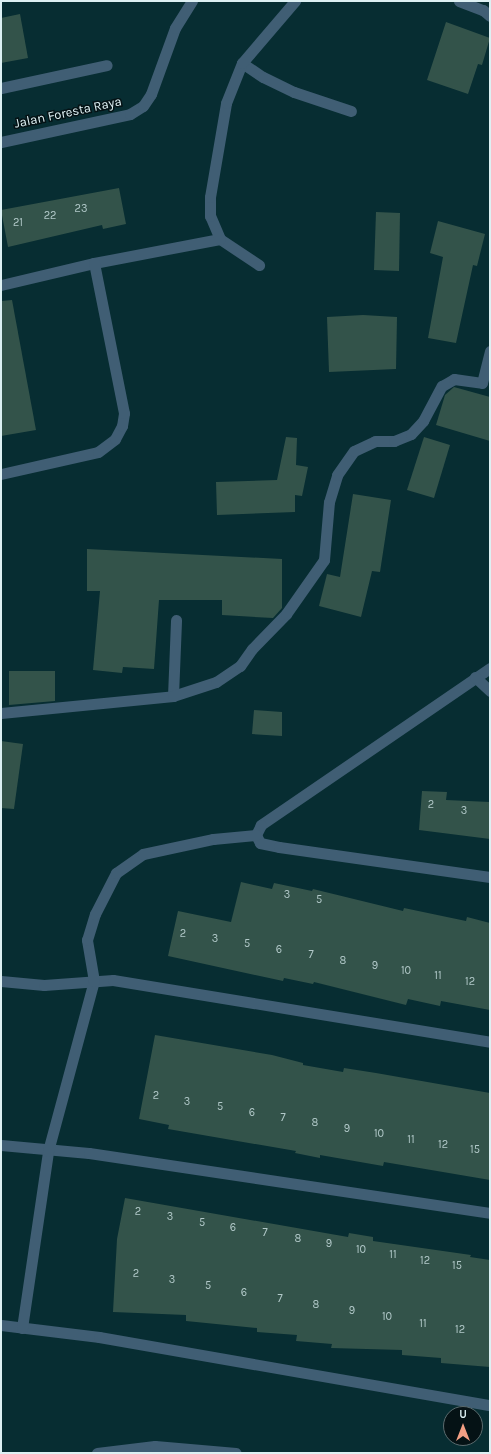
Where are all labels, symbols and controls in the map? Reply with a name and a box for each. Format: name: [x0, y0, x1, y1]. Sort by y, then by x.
street label: Jalan Foresta Raya: [13, 94, 123, 132]
house number: 23: [75, 202, 87, 216]
house number: 22: [44, 209, 56, 223]
house number: 21: [13, 216, 23, 230]
house number: 2: [428, 798, 434, 812]
house number: 3: [461, 804, 467, 818]
house number: 3: [284, 888, 290, 902]
house number: 5: [316, 893, 322, 907]
house number: 2: [180, 927, 186, 941]
house number: 3: [212, 932, 218, 946]
house number: 5: [244, 937, 250, 951]
house number: 6: [276, 943, 282, 957]
house number: 7: [308, 948, 314, 962]
house number: 8: [340, 954, 346, 968]
house number: 9: [372, 959, 378, 973]
house number: 10: [401, 964, 411, 978]
house number: 11: [434, 969, 442, 983]
house number: 12: [465, 975, 475, 989]
house number: 2: [153, 1089, 159, 1103]
house number: 3: [184, 1095, 190, 1109]
house number: 5: [217, 1100, 223, 1114]
house number: 6: [249, 1106, 255, 1120]
house number: 7: [280, 1111, 286, 1125]
house number: 8: [312, 1116, 318, 1130]
house number: 9: [344, 1122, 350, 1136]
house number: 10: [374, 1127, 384, 1141]
house number: 11: [407, 1133, 415, 1147]
house number: 12: [438, 1138, 448, 1152]
house number: 15: [470, 1143, 480, 1157]
house number: 2: [135, 1205, 141, 1219]
house number: 3: [167, 1210, 173, 1224]
house number: 5: [199, 1216, 205, 1230]
house number: 6: [230, 1221, 236, 1235]
house number: 7: [262, 1226, 268, 1240]
house number: 8: [295, 1232, 301, 1246]
house number: 9: [326, 1237, 332, 1251]
house number: 10: [356, 1243, 366, 1257]
house number: 11: [389, 1248, 397, 1262]
house number: 12: [420, 1254, 430, 1268]
house number: 15: [452, 1259, 462, 1273]
house number: 2: [133, 1267, 139, 1281]
house number: 3: [169, 1273, 175, 1287]
house number: 5: [205, 1279, 211, 1293]
house number: 6: [241, 1286, 247, 1300]
house number: 7: [277, 1292, 283, 1306]
house number: 8: [313, 1298, 319, 1312]
house number: 9: [349, 1304, 355, 1318]
house number: 10: [382, 1310, 392, 1324]
house number: 11: [419, 1317, 427, 1331]
house number: 12: [455, 1323, 465, 1337]
north arrow: [443, 1406, 483, 1446]
text: U: [459, 1408, 467, 1421]

